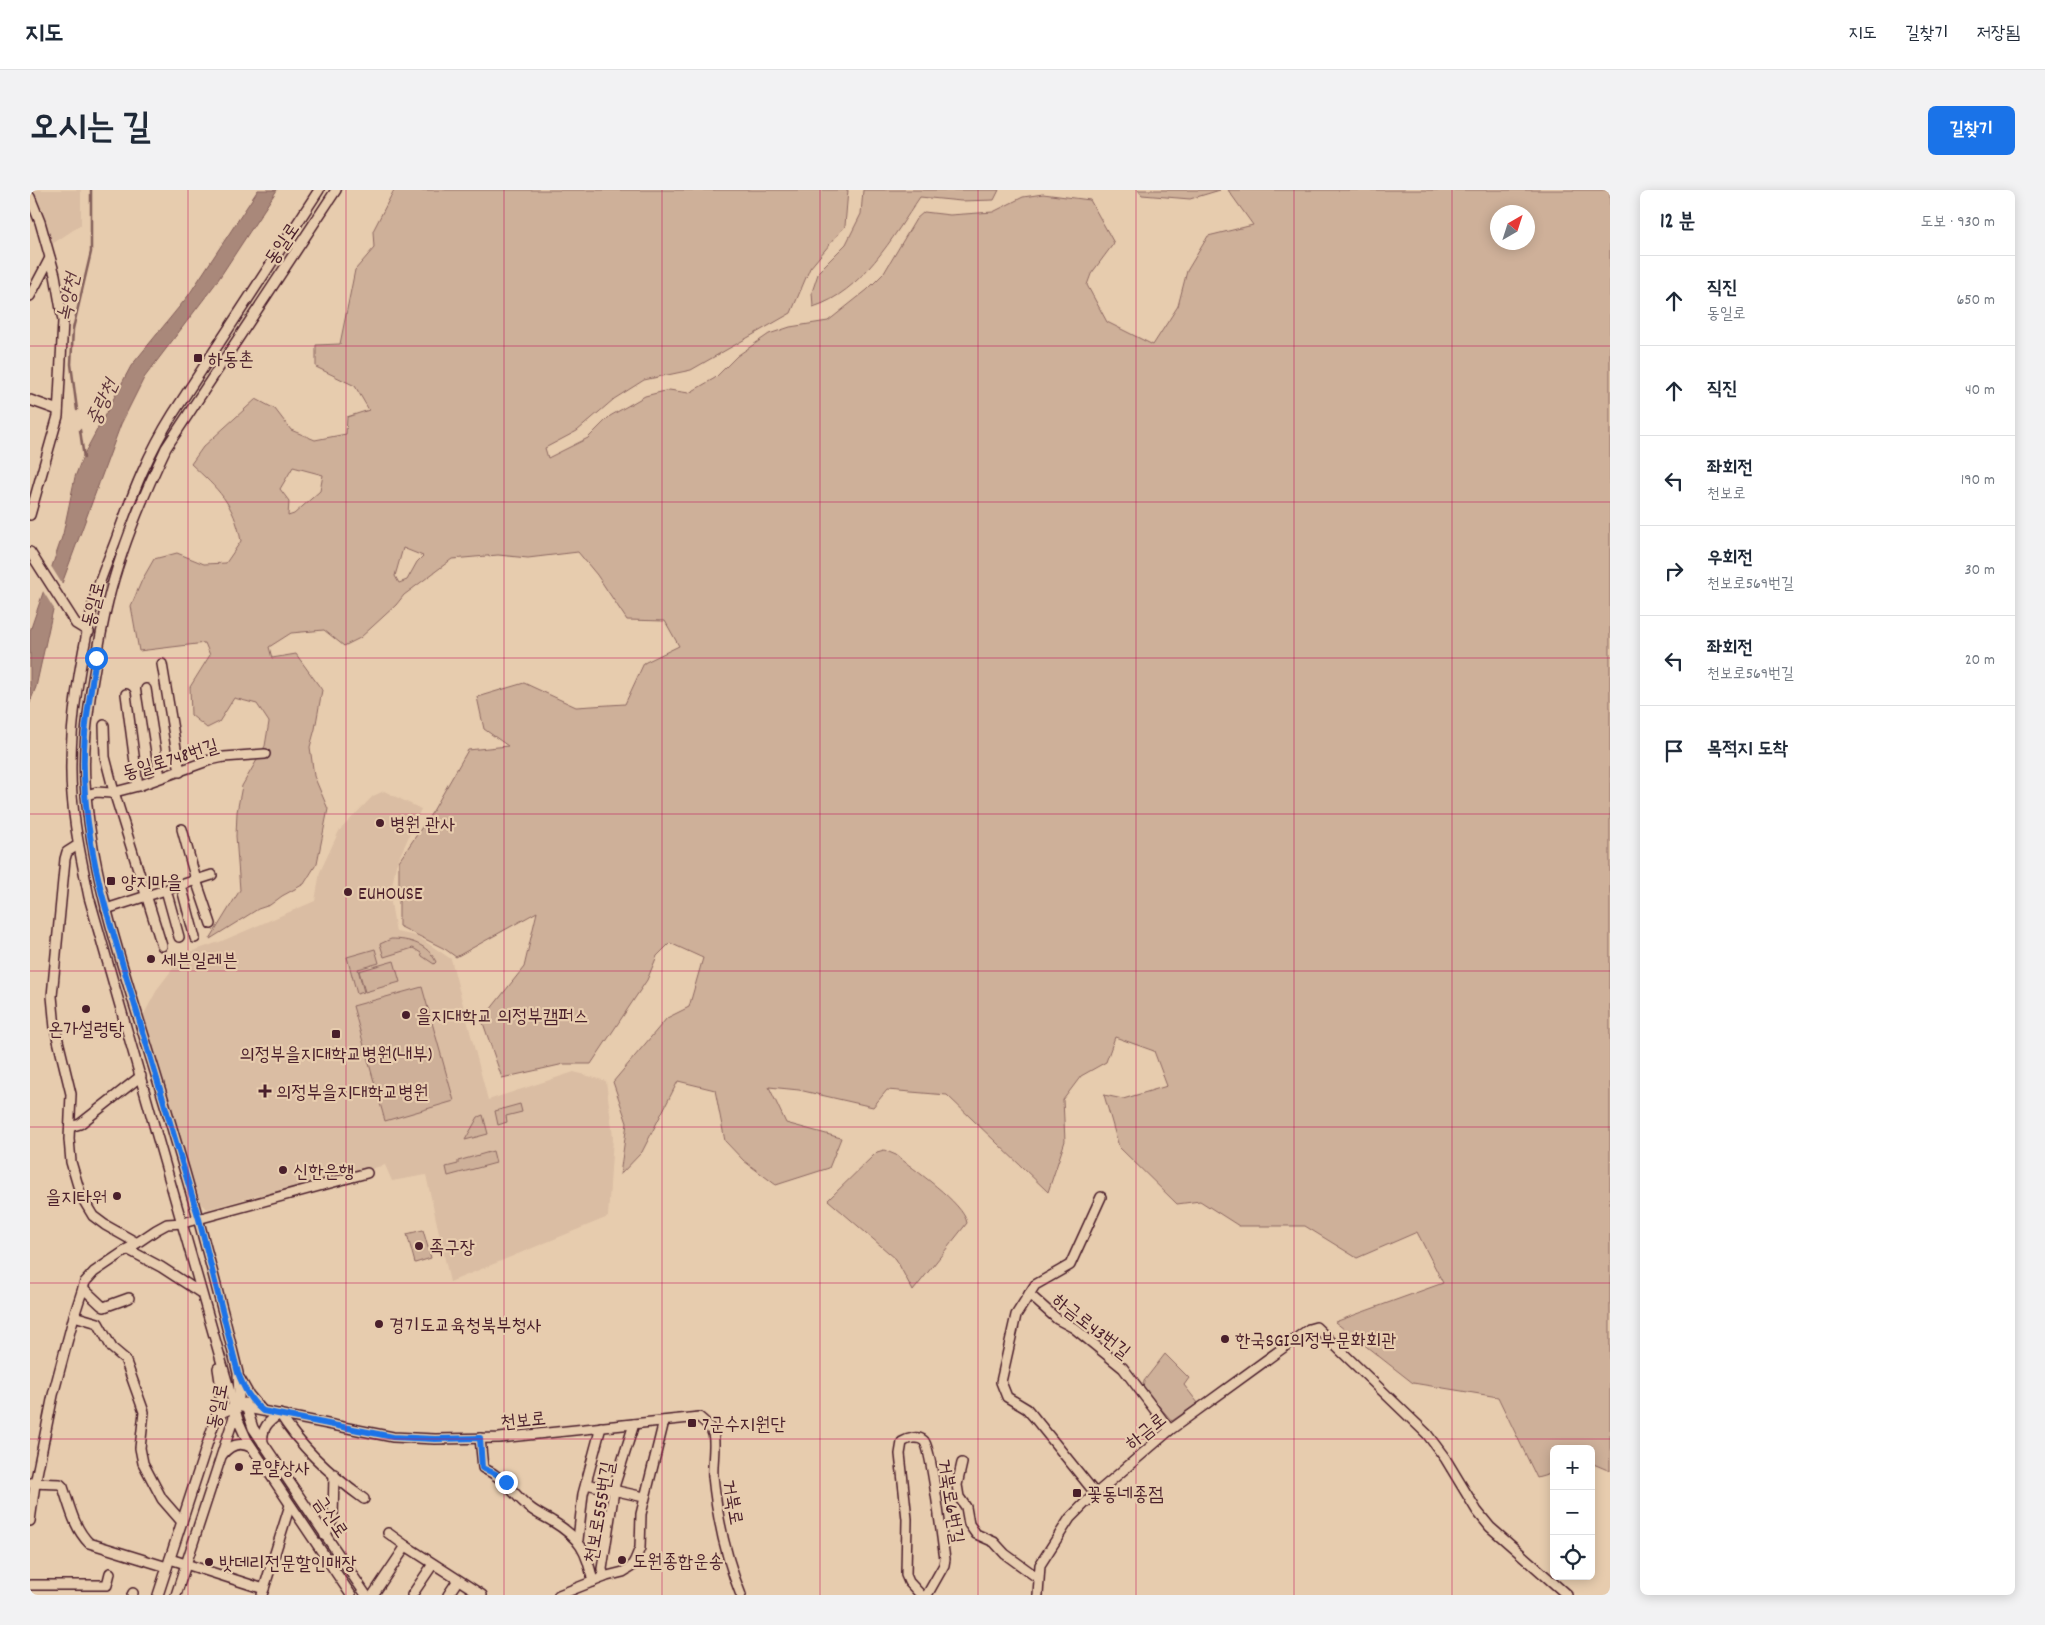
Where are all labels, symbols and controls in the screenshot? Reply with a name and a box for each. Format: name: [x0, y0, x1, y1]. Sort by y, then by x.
text: 지도: [25, 18, 64, 52]
text: 지도: [1848, 22, 1877, 47]
text: 길찾기: [1905, 22, 1949, 47]
text: 저장됨: [1977, 22, 2020, 47]
text: 오시는 길: [30, 105, 151, 155]
button: 길찾기: [1928, 106, 2015, 155]
north arrow: [1490, 205, 1535, 250]
text: 12 분: [1660, 208, 1695, 238]
text: 도보 · 930 m: [1920, 211, 1995, 234]
street label: 동일로: [260, 218, 308, 272]
water label: 녹양천: [51, 269, 89, 324]
text: 직진: [1707, 276, 1738, 303]
icon: ahead: [1660, 287, 1688, 315]
text: 650 m: [1956, 289, 1995, 312]
text: 동일로: [1707, 303, 1746, 326]
place label: 하동촌: [208, 348, 254, 375]
marker: 하동촌: [192, 352, 204, 364]
water label: 중랑천: [81, 374, 127, 431]
icon: ahead: [1660, 377, 1688, 405]
text: 직진: [1707, 377, 1738, 404]
text: 40 m: [1965, 379, 1995, 402]
text: 좌회전: [1707, 456, 1753, 483]
icon: left: [1660, 467, 1688, 495]
text: 190 m: [1961, 469, 1995, 492]
text: 천보로: [1707, 483, 1746, 506]
text: 우회전: [1707, 546, 1753, 573]
icon: right: [1660, 557, 1688, 585]
text: 30 m: [1965, 559, 1995, 582]
text: 천보로569번길: [1707, 573, 1794, 596]
street label: 동일로: [77, 579, 114, 630]
text: 좌회전: [1707, 636, 1753, 663]
route start: [85, 647, 108, 670]
icon: left: [1660, 647, 1688, 675]
text: 20 m: [1965, 649, 1995, 672]
text: 천보로569번길: [1707, 663, 1794, 686]
street label: 동일로748번길: [120, 734, 222, 789]
icon: arrive: [1660, 737, 1688, 765]
text: 목적지 도착: [1707, 737, 1788, 764]
place label: 병원 관사: [390, 813, 456, 840]
marker: 병원 관사: [374, 817, 386, 829]
place label: 양지마을: [121, 871, 182, 898]
marker: 양지마을: [105, 875, 117, 887]
place label: EUHOUSE: [358, 882, 423, 909]
marker: EUHOUSE: [342, 886, 354, 898]
place label: 세븐일레븐: [161, 949, 237, 976]
marker: 세븐일레븐: [145, 953, 157, 965]
marker: 온가설렁탕: [80, 1003, 92, 1015]
place label: 을지대학교 의정부캠퍼스: [416, 1005, 589, 1032]
marker: 을지대학교 의정부캠퍼스: [400, 1009, 412, 1021]
place label: 온가설렁탕: [48, 1018, 125, 1045]
marker: 의정부을지대학교병원(내부): [330, 1028, 342, 1040]
place label: 의정부을지대학교병원(내부): [240, 1043, 433, 1070]
place label: 의정부을지대학교병원: [276, 1081, 429, 1108]
marker: 의정부을지대학교병원: [258, 1084, 272, 1098]
place label: 신한은행: [293, 1160, 354, 1187]
marker: 신한은행: [277, 1164, 289, 1176]
place label: 을지타워: [46, 1186, 107, 1213]
marker: 을지타워: [111, 1190, 123, 1202]
place label: 족구장: [429, 1236, 475, 1263]
marker: 족구장: [413, 1240, 425, 1252]
street label: 하금로43번길: [1045, 1289, 1135, 1367]
place label: 경기도교육청북부청사: [389, 1314, 542, 1341]
marker: 경기도교육청북부청사: [373, 1318, 385, 1330]
place label: 한국SGI의정부문화회관: [1235, 1329, 1396, 1356]
marker: 한국SGI의정부문화회관: [1219, 1333, 1231, 1345]
street label: 동일로: [202, 1382, 237, 1432]
street label: 천보로: [499, 1407, 548, 1438]
street label: 하금로: [1121, 1408, 1174, 1458]
place label: 7군수지원단: [702, 1413, 786, 1440]
marker: 7군수지원단: [686, 1417, 698, 1429]
map controls: [1550, 1445, 1595, 1580]
button: +: [1550, 1445, 1595, 1490]
place label: 로얄상사: [249, 1457, 310, 1484]
street label: 거북로6번길: [929, 1457, 969, 1546]
street label: 천보로555번길: [579, 1460, 624, 1566]
marker: 로얄상사: [233, 1461, 245, 1473]
route end: [495, 1471, 518, 1494]
street label: 거북로: [713, 1478, 748, 1528]
place label: 꽃동네종점: [1087, 1483, 1163, 1510]
marker: 꽃동네종점: [1071, 1487, 1083, 1499]
button: −: [1550, 1490, 1595, 1535]
street label: 금신로: [305, 1491, 353, 1545]
button: locate: [1550, 1535, 1595, 1580]
place label: 도원종합운송: [632, 1550, 724, 1577]
place label: 밧데리전문할인매장: [219, 1552, 357, 1579]
marker: 도원종합운송: [616, 1554, 628, 1566]
marker: 밧데리전문할인매장: [203, 1556, 215, 1568]

